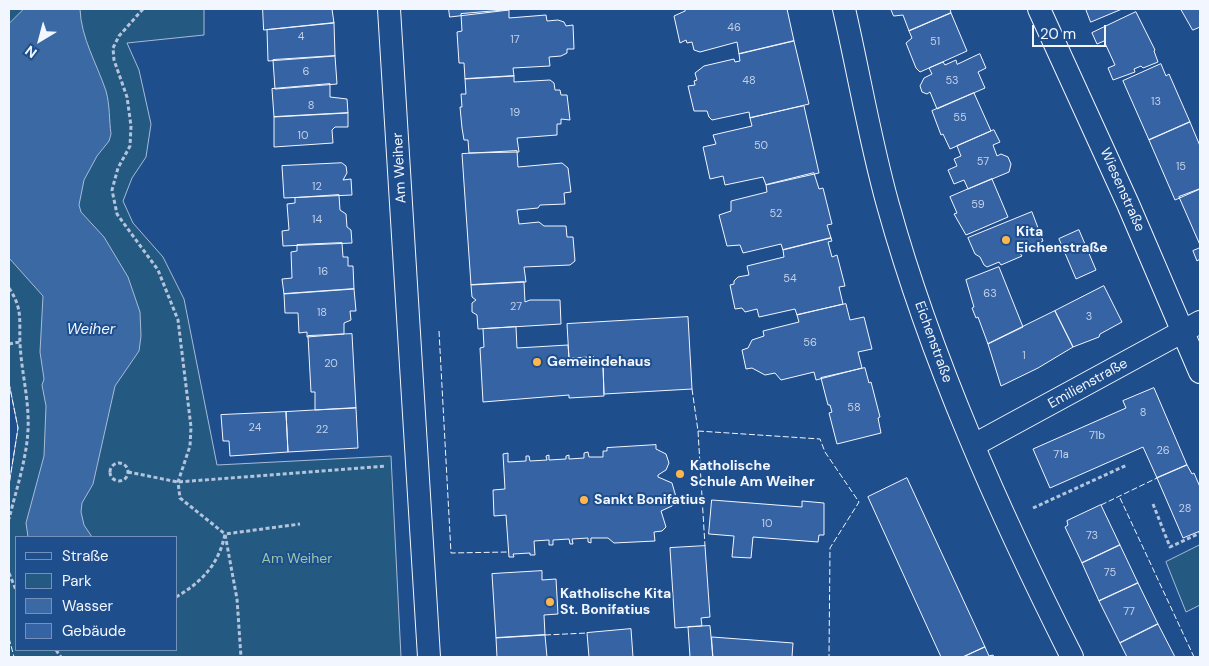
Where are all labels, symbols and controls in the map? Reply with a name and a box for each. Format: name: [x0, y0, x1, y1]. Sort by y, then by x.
north arrow: [15, 15, 65, 65]
scale bar: [1034, 15, 1108, 47]
house number: 46: [727, 21, 741, 35]
text: 20 m: [1040, 24, 1076, 44]
house number: 4: [298, 30, 304, 44]
house number: 17: [510, 33, 520, 47]
house number: 51: [930, 35, 940, 49]
text: N: [21, 42, 40, 62]
house number: 6: [303, 65, 309, 79]
house number: 48: [742, 74, 756, 88]
house number: 53: [945, 74, 959, 88]
house number: 13: [1151, 95, 1161, 109]
house number: 8: [308, 99, 314, 113]
house number: 19: [510, 106, 520, 120]
house number: 55: [953, 111, 967, 125]
house number: 10: [298, 129, 308, 143]
street label: Am Weiher: [390, 132, 410, 204]
house number: 50: [754, 139, 768, 153]
street label: Wiesenstraße: [1096, 146, 1148, 234]
house number: 57: [977, 155, 989, 169]
house number: 15: [1176, 160, 1186, 174]
house number: 12: [312, 180, 322, 194]
house number: 59: [971, 198, 985, 212]
house number: 52: [770, 207, 782, 221]
house number: 14: [312, 213, 322, 227]
place label: Kita Eichenstraße: [1016, 224, 1108, 256]
marker: Kita Eichenstraße: [1000, 234, 1012, 246]
house number: 16: [318, 265, 328, 279]
house number: 54: [783, 272, 797, 286]
house number: 63: [983, 287, 997, 301]
street label: Eichenstraße: [911, 299, 955, 385]
house number: 27: [510, 300, 522, 314]
house number: 18: [317, 306, 327, 320]
house number: 3: [1086, 310, 1092, 324]
water label: Weiher: [67, 321, 115, 339]
house number: 56: [803, 336, 817, 350]
house number: 1: [1022, 349, 1026, 363]
place label: Gemeindehaus: [547, 354, 651, 370]
street label: Emilienstraße: [1045, 355, 1131, 413]
marker: Gemeindehaus: [531, 356, 543, 368]
house number: 20: [324, 357, 338, 371]
house number: 58: [847, 401, 861, 415]
house number: 8: [1140, 406, 1146, 420]
house number: 24: [249, 421, 261, 435]
house number: 22: [316, 423, 328, 437]
house number: 71b: [1089, 429, 1105, 443]
house number: 26: [1156, 444, 1170, 458]
house number: 71a: [1053, 448, 1069, 462]
place label: Katholische Schule Am Weiher: [690, 458, 815, 491]
marker: Katholische Schule Am Weiher: [674, 468, 686, 480]
place label: Sankt Bonifatius: [594, 492, 706, 508]
marker: Sankt Bonifatius: [578, 494, 590, 506]
house number: 28: [1179, 502, 1191, 516]
house number: 10: [762, 517, 772, 531]
house number: 73: [1086, 529, 1098, 543]
legend: [15, 536, 178, 651]
text: Straße: [62, 546, 109, 566]
park label: Am Weiher: [262, 551, 332, 567]
house number: 75: [1104, 566, 1116, 580]
text: Park: [62, 571, 92, 591]
place label: Katholische Kita St. Bonifatius: [560, 586, 671, 618]
text: Wasser: [62, 596, 113, 616]
marker: Katholische Kita St. Bonifatius: [544, 596, 556, 608]
house number: 77: [1123, 605, 1135, 619]
text: Gebäude: [62, 621, 126, 641]

